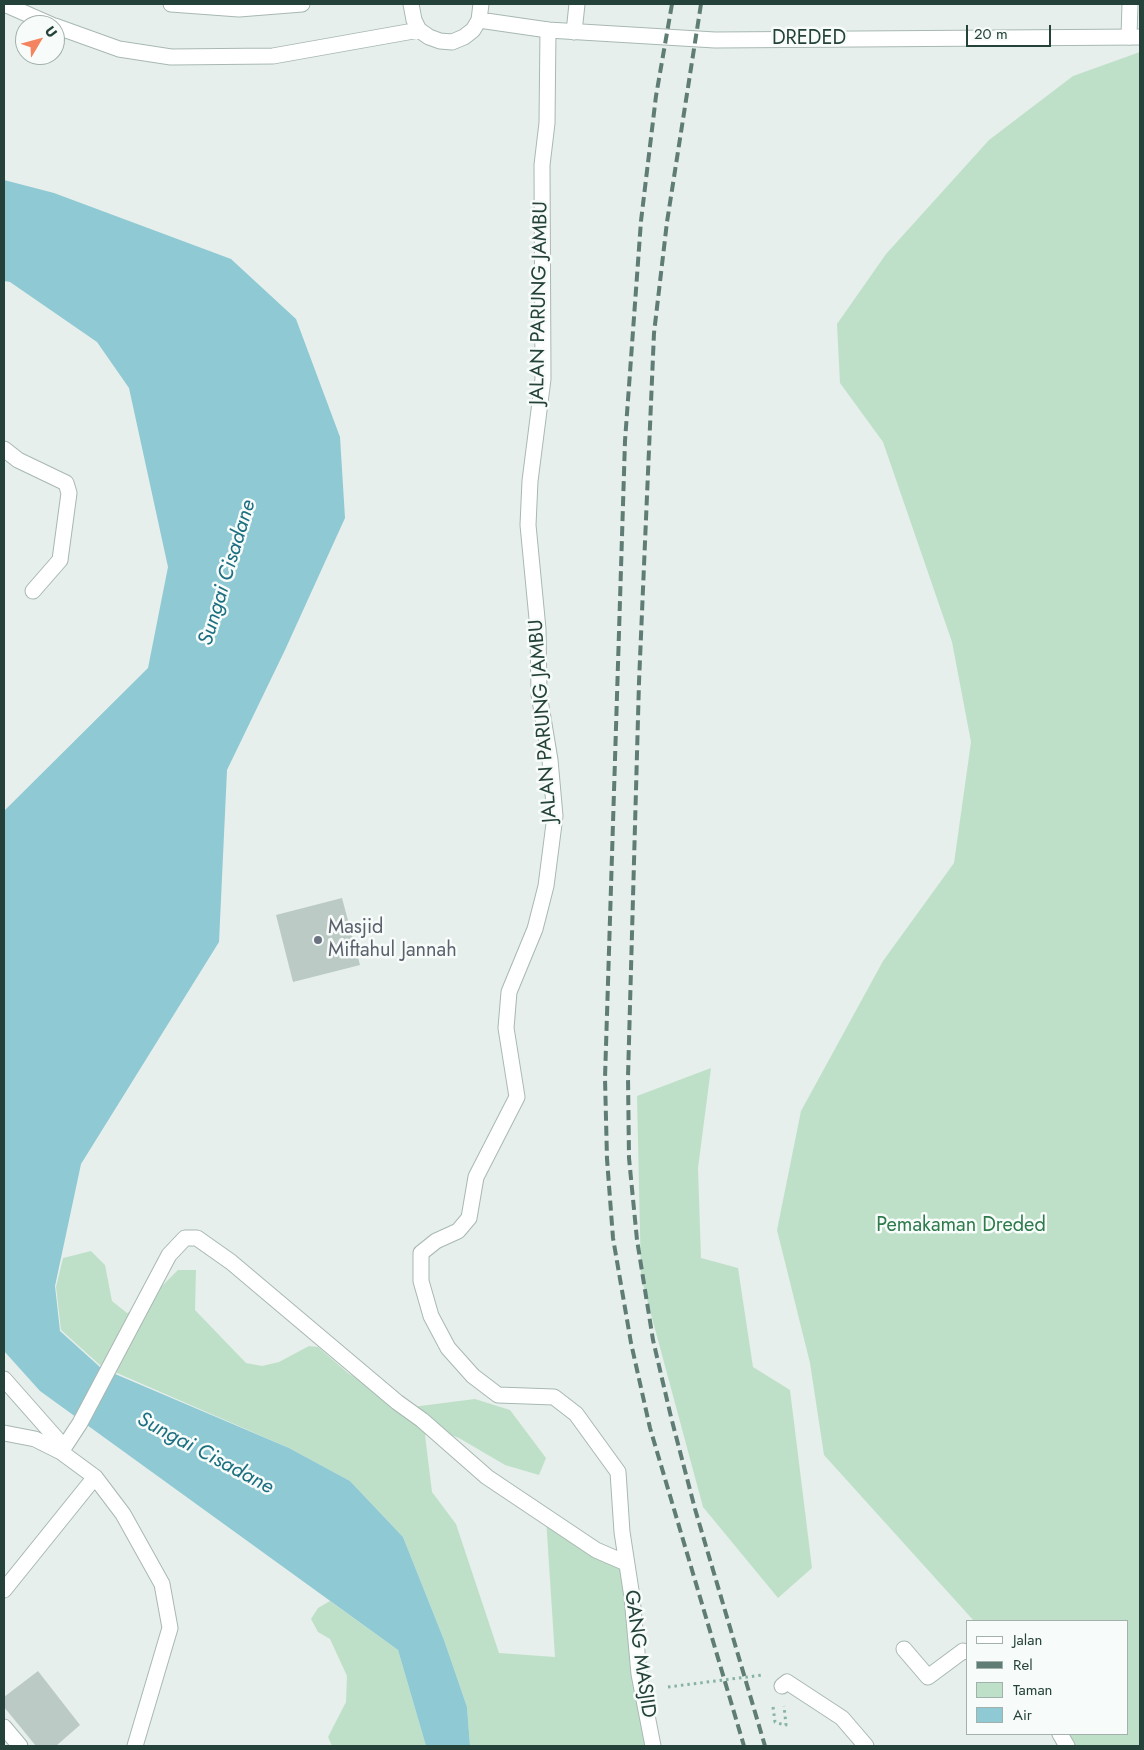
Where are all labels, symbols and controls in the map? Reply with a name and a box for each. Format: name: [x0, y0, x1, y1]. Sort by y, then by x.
north arrow: [15, 15, 65, 65]
scale bar: [969, 15, 1054, 47]
text: U: [40, 22, 62, 42]
text: 20 m: [974, 23, 1008, 45]
street label: DREDED: [772, 27, 846, 51]
street label: JALAN PARUNG JAMBU: [526, 201, 554, 405]
water label: Sungai Cisadane: [194, 497, 262, 649]
street label: JALAN PARUNG JAMBU: [525, 619, 563, 823]
place label: Masjid Miftahul Jannah: [328, 916, 457, 963]
marker: Masjid Miftahul Jannah: [312, 934, 324, 946]
park label: Pemakaman Dreded: [876, 1214, 1046, 1238]
water label: Sungai Cisadane: [132, 1407, 278, 1501]
street label: GANG MASJID: [618, 1589, 660, 1719]
legend: [966, 1620, 1129, 1735]
text: Jalan: [1013, 1629, 1042, 1651]
text: Rel: [1013, 1654, 1033, 1676]
text: Taman: [1013, 1679, 1052, 1701]
text: Air: [1013, 1704, 1032, 1726]

